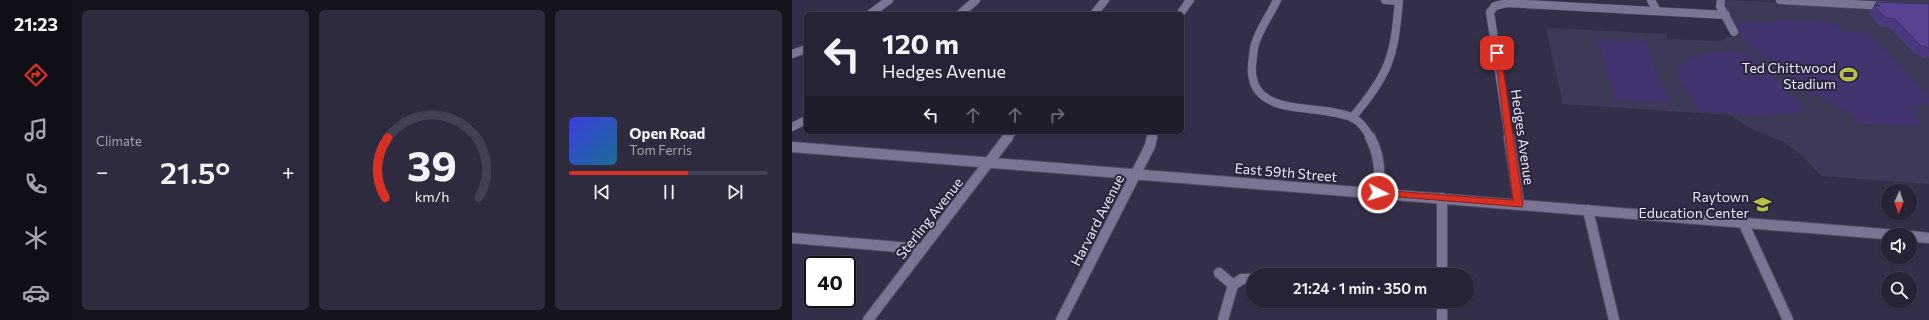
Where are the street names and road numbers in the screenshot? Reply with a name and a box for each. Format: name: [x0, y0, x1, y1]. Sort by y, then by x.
street label: Hedges Avenue: [1508, 88, 1538, 186]
street label: East 59th Street: [1234, 159, 1338, 185]
street label: Harvard Avenue: [1067, 171, 1127, 269]
street label: Sterling Avenue: [892, 174, 966, 262]

